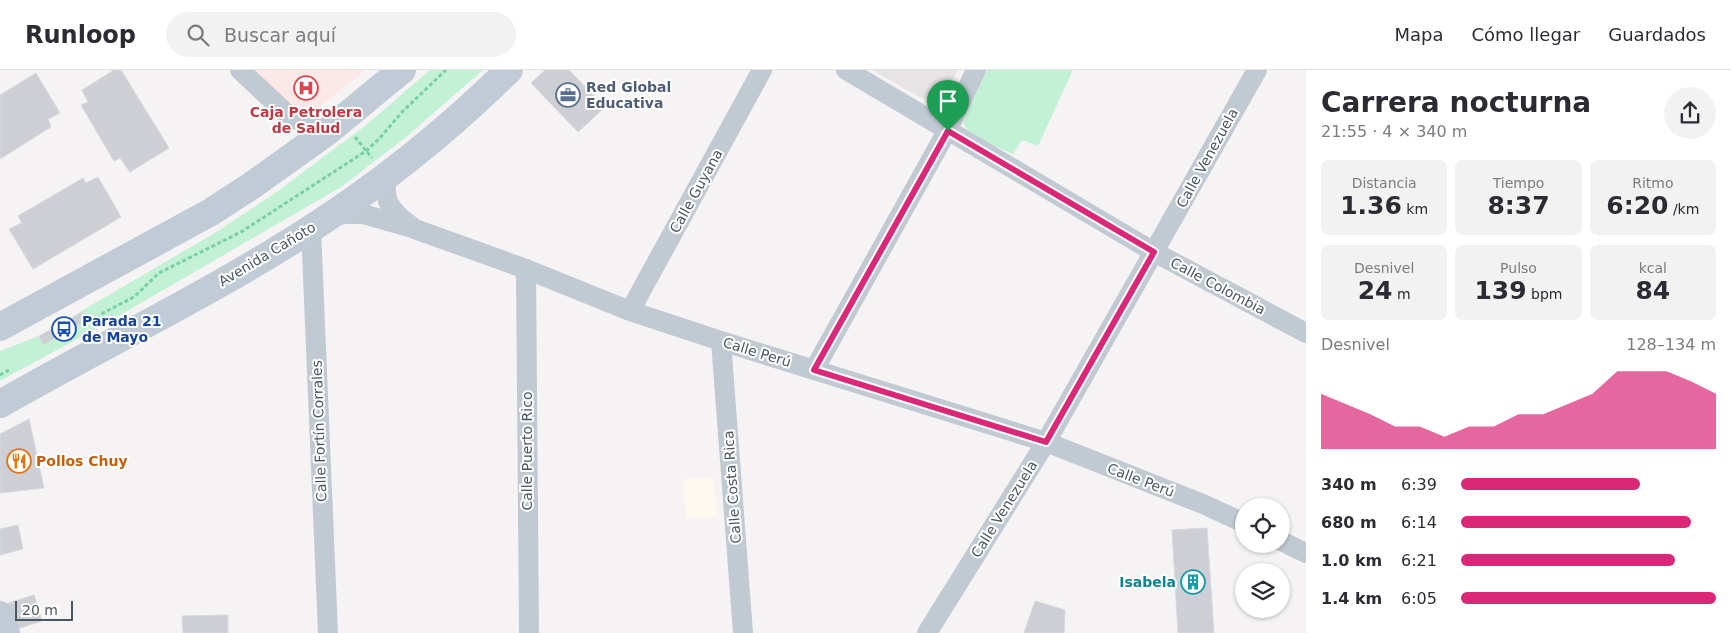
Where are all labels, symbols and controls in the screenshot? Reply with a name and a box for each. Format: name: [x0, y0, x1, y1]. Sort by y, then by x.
search box: [166, 12, 516, 57]
text: Runloop: [25, 21, 136, 49]
icon: search: [184, 21, 212, 49]
text: Buscar aquí: [224, 24, 336, 46]
text: Mapa: [1394, 24, 1443, 45]
text: Cómo llegar: [1471, 24, 1580, 45]
text: Guardados: [1608, 24, 1706, 45]
hospital icon: Caja Petrolera de Salud: [293, 75, 319, 101]
place label: Red Global Educativa: [586, 79, 671, 111]
pin: [927, 80, 969, 131]
office icon: Red Global Educativa: [555, 82, 581, 108]
text: Carrera nocturna: [1321, 86, 1591, 119]
icon: arrive: [934, 87, 962, 115]
button: share: [1664, 87, 1716, 139]
place label: Caja Petrolera de Salud: [250, 104, 362, 136]
street label: Calle Venezuela: [1173, 106, 1241, 210]
text: 21:55 · 4 × 340 m: [1321, 122, 1467, 141]
street label: Calle Guyana: [666, 146, 726, 236]
text: Distancia: [1352, 175, 1417, 191]
text: Tiempo: [1493, 175, 1544, 191]
text: Ritmo: [1632, 175, 1673, 191]
text: 1.36: [1340, 191, 1402, 220]
text: 8:37: [1487, 191, 1550, 220]
text: 6:20: [1606, 191, 1668, 220]
text: km: [1402, 201, 1428, 217]
text: /km: [1668, 201, 1699, 217]
street label: Avenida Cañoto: [216, 219, 318, 289]
street label: Calle Colombia: [1168, 254, 1268, 318]
text: Desnivel: [1354, 260, 1414, 276]
text: Pulso: [1500, 260, 1537, 276]
text: kcal: [1639, 260, 1667, 276]
text: 24: [1358, 276, 1393, 305]
text: 139: [1474, 276, 1527, 305]
text: 84: [1635, 276, 1670, 305]
text: m: [1393, 286, 1411, 302]
text: bpm: [1527, 286, 1563, 302]
place label: Parada 21 de Mayo: [82, 313, 162, 345]
bus stop icon: Parada 21 de Mayo: [51, 316, 77, 342]
street label: Calle Perú: [721, 334, 793, 370]
text: Desnivel: [1321, 335, 1390, 354]
text: 128–134 m: [1626, 335, 1716, 354]
street label: Calle Fortín Corrales: [309, 360, 329, 502]
street label: Calle Puerto Rico: [519, 391, 535, 511]
street label: Calle Costa Rica: [720, 430, 744, 544]
restaurant icon: Pollos Chuy: [6, 448, 32, 474]
place label: Pollos Chuy: [36, 453, 128, 469]
street label: Calle Venezuela: [968, 458, 1040, 560]
street label: Calle Perú: [1105, 460, 1177, 500]
text: 340 m: [1321, 475, 1377, 494]
text: 6:39: [1401, 475, 1437, 494]
map controls: [1235, 498, 1290, 618]
button: locate: [1235, 498, 1290, 553]
text: 680 m: [1321, 513, 1377, 532]
text: 6:14: [1401, 513, 1437, 532]
text: 1.0 km: [1321, 551, 1382, 570]
text: 6:21: [1401, 551, 1437, 570]
button: layers: [1235, 563, 1290, 618]
building icon: Isabela: [1180, 569, 1206, 595]
place label: Isabela: [1119, 574, 1176, 590]
text: 1.4 km: [1321, 589, 1382, 608]
text: 6:05: [1401, 589, 1437, 608]
scale bar: [15, 598, 72, 621]
text: 20 m: [22, 602, 58, 618]

